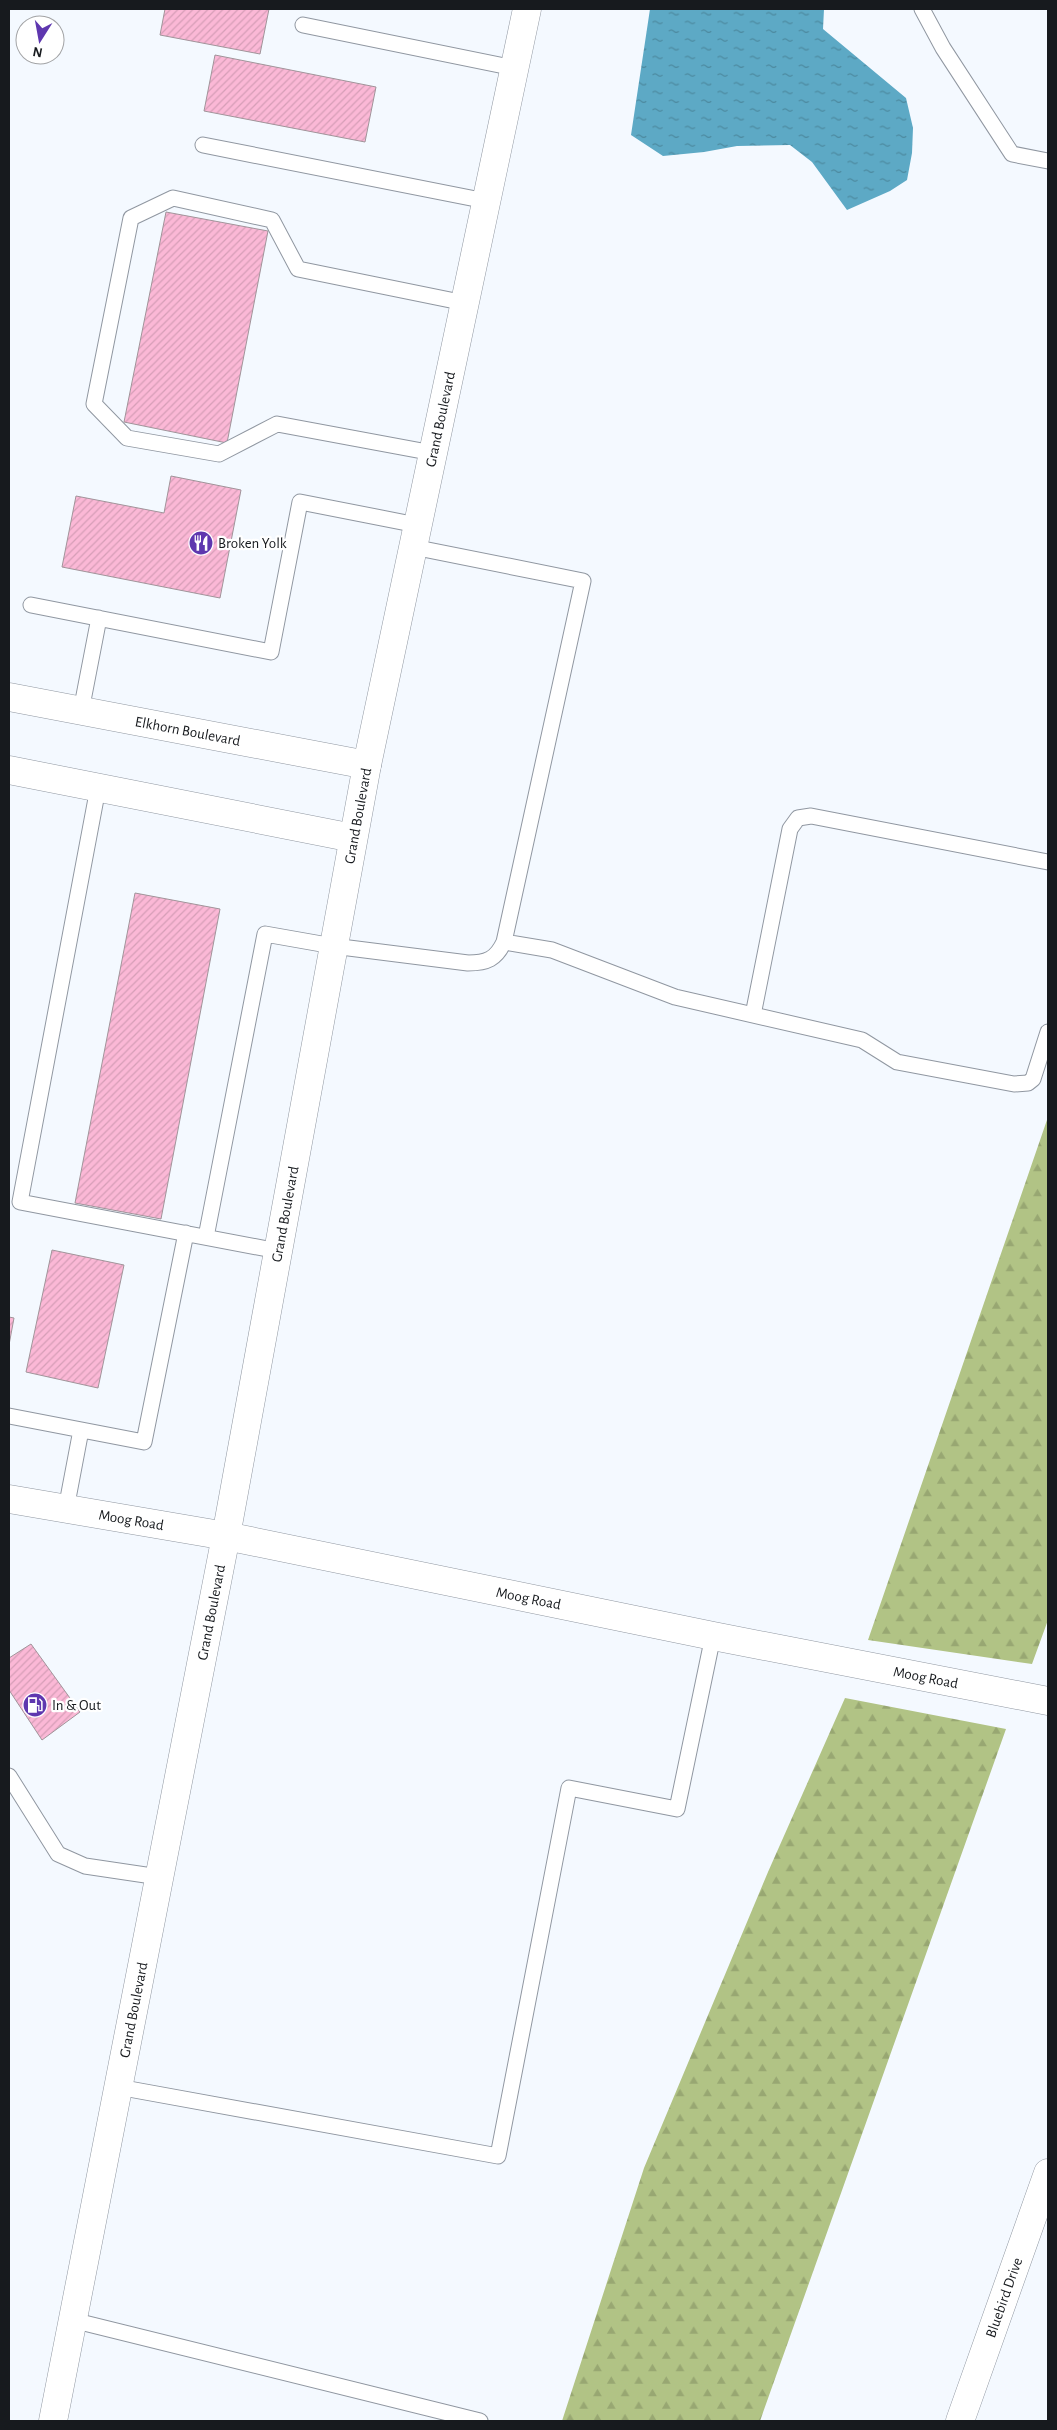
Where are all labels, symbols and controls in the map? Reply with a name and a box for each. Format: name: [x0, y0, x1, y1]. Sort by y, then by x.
north arrow: [15, 15, 65, 65]
text: N: [32, 44, 44, 60]
street label: Grand Boulevard: [423, 370, 458, 468]
restaurant icon: Broken Yolk: [188, 530, 214, 556]
place label: Broken Yolk: [218, 536, 287, 551]
street label: Elkhorn Boulevard: [134, 714, 242, 749]
street label: Grand Boulevard: [342, 766, 374, 865]
street label: Grand Boulevard: [269, 1165, 302, 1263]
street label: Moog Road: [97, 1507, 165, 1533]
street label: Grand Boulevard: [195, 1563, 228, 1662]
street label: Moog Road: [495, 1585, 562, 1613]
street label: Moog Road: [892, 1664, 960, 1691]
fuel station icon: In & Out: [22, 1692, 48, 1718]
place label: In & Out: [52, 1698, 101, 1713]
street label: Grand Boulevard: [117, 1960, 151, 2059]
street label: Bluebird Drive: [983, 2256, 1025, 2340]

